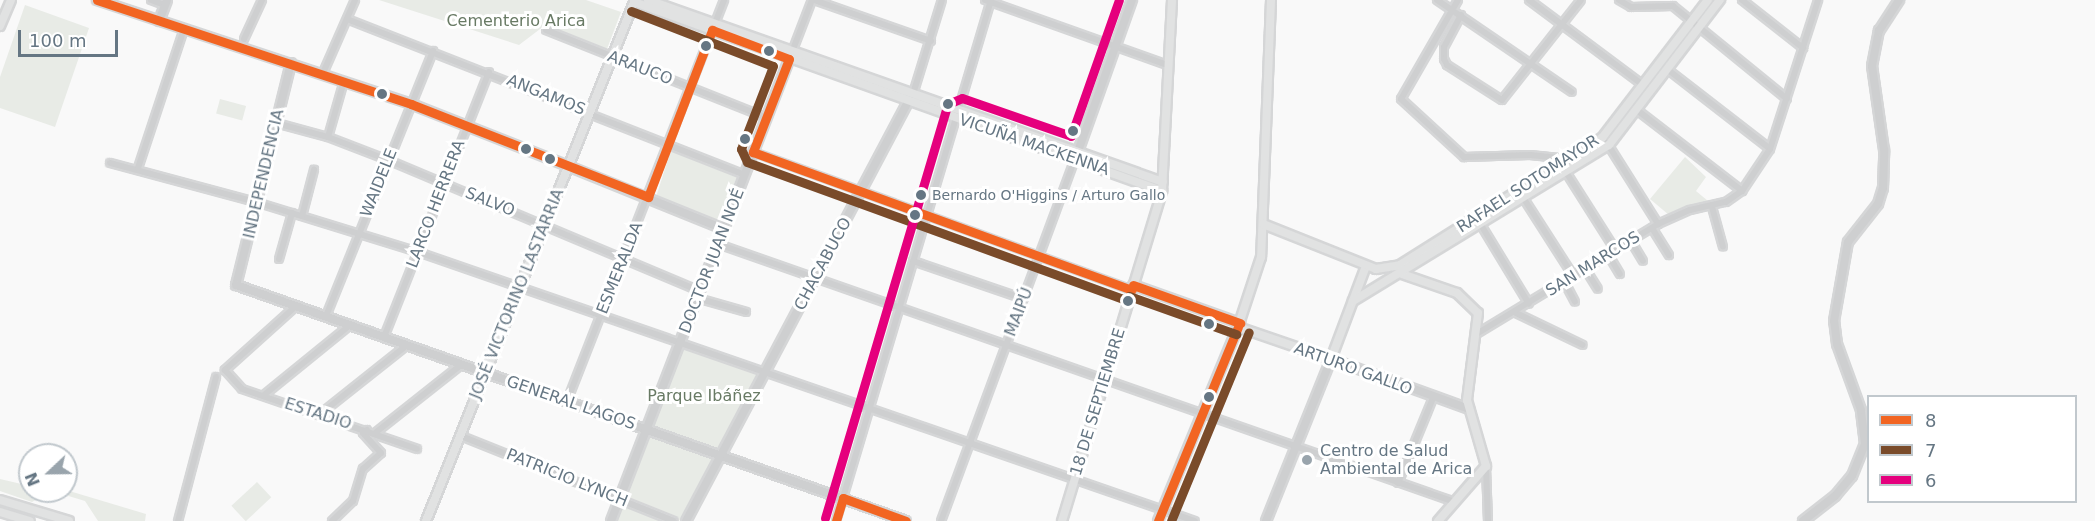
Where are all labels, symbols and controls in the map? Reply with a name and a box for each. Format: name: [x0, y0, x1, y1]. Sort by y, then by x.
park label: Cementerio Arica: [446, 11, 586, 31]
scale bar: [21, 18, 122, 56]
text: 100 m: [29, 30, 87, 51]
unlabelled marker: [700, 40, 712, 52]
unlabelled marker: [763, 45, 775, 57]
street label: ARAUCO: [605, 47, 675, 89]
street label: ANGAMOS: [504, 71, 588, 119]
unlabelled marker: [376, 88, 388, 100]
unlabelled marker: [942, 98, 954, 110]
street label: INDEPENDENCIA: [240, 107, 288, 241]
street label: VICUÑA MACKENNA: [956, 110, 1112, 180]
unlabelled marker: [1067, 125, 1079, 137]
street label: RAFAEL SOTOMAYOR: [1453, 131, 1603, 237]
unlabelled marker: [739, 133, 751, 145]
street label: LARCO HERRERA: [403, 137, 469, 271]
unlabelled marker: [520, 143, 532, 155]
street label: WAIDELE: [357, 146, 401, 220]
unlabelled marker: [544, 153, 556, 165]
street label: SALVO: [462, 183, 518, 221]
street label: JOSÉ VICTORINO LASTARRIA: [466, 186, 568, 402]
street label: DOCTOR JUAN NOÉ: [675, 186, 749, 336]
place label: Bernardo O'Higgins / Arturo Gallo: [932, 187, 1165, 203]
marker: Bernardo O'Higgins / Arturo Gallo: [915, 189, 927, 201]
unlabelled marker: [909, 209, 921, 221]
street label: CHACABUCO: [790, 214, 856, 314]
street label: ESMERALDA: [593, 219, 647, 317]
street label: SAN MARCOS: [1542, 227, 1644, 301]
street label: MAIPÚ: [1001, 285, 1037, 339]
unlabelled marker: [1122, 295, 1134, 307]
unlabelled marker: [1203, 318, 1215, 330]
street label: 18 DE SEPTIEMBRE: [1066, 326, 1130, 478]
street label: ARTURO GALLO: [1291, 339, 1415, 399]
street label: GENERAL LAGOS: [504, 372, 638, 434]
park label: Parque Ibáñez: [647, 386, 761, 406]
unlabelled marker: [1203, 391, 1215, 403]
street label: ESTADIO: [282, 394, 354, 434]
legend: [1867, 395, 2077, 503]
text: 8: [1925, 410, 1936, 431]
text: 7: [1925, 440, 1936, 461]
place label: Centro de Salud Ambiental de Arica: [1320, 441, 1472, 479]
north arrow: [18, 443, 78, 503]
street label: PATRICIO LYNCH: [503, 445, 631, 511]
marker: Centro de Salud Ambiental de Arica: [1298, 451, 1316, 469]
text: N: [21, 469, 44, 489]
text: 6: [1925, 470, 1936, 491]

